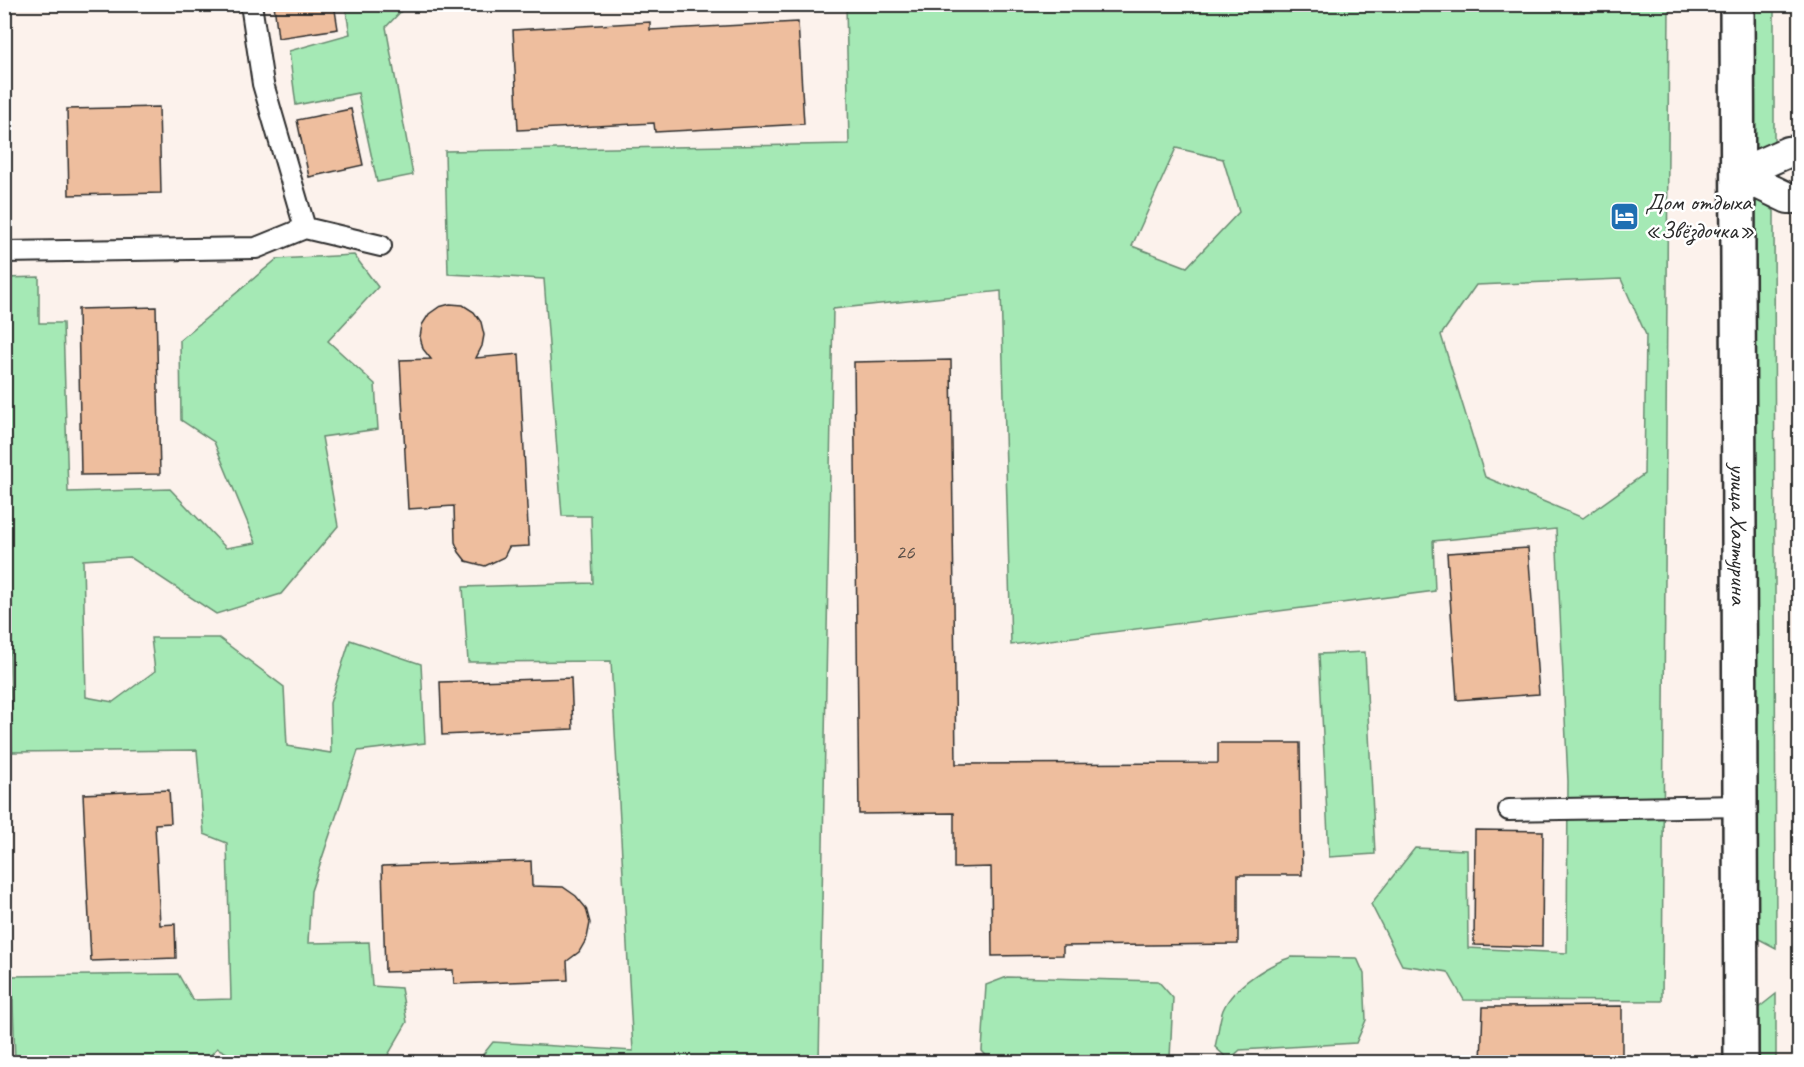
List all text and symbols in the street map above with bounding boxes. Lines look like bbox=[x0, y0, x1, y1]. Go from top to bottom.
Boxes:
place label: Дом отдыха «Звёздочка» bbox=[1645, 187, 1755, 246]
hotel icon: Дом отдыха «Звёздочка» bbox=[1608, 200, 1640, 232]
street label: улица Халтурина bbox=[1724, 461, 1754, 606]
house number: 26 bbox=[896, 539, 915, 565]

